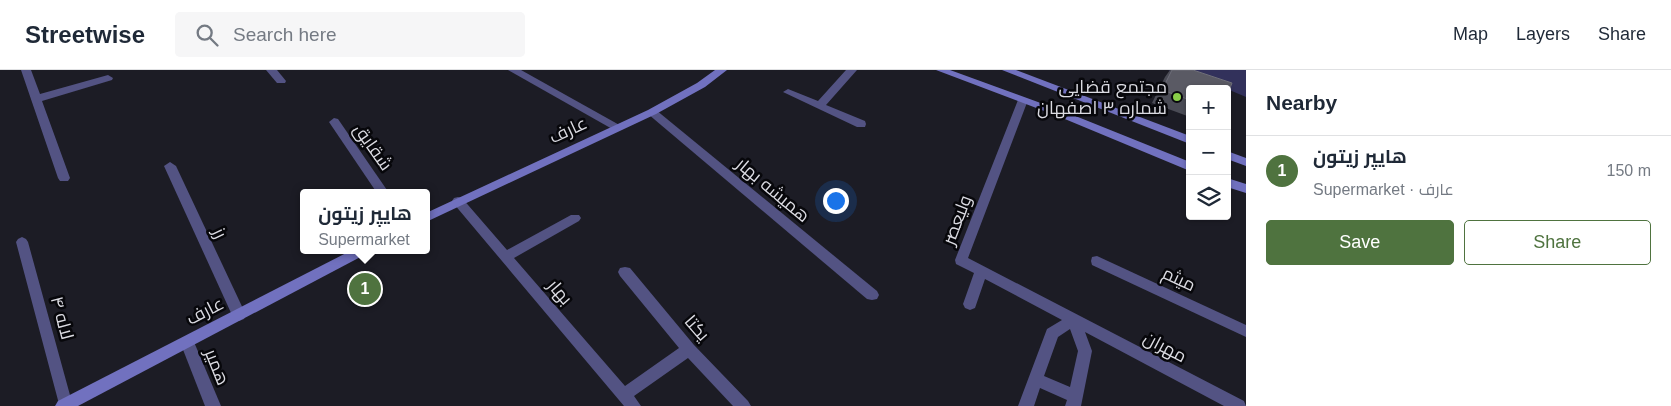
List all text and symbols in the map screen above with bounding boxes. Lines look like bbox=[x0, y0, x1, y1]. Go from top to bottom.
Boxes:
search box bbox=[175, 12, 525, 57]
text: Streetwise bbox=[25, 21, 145, 48]
icon: search bbox=[193, 21, 221, 49]
text: Search here bbox=[233, 24, 337, 45]
text: Map bbox=[1453, 24, 1488, 44]
text: Layers bbox=[1516, 24, 1570, 44]
text: Share bbox=[1598, 24, 1646, 44]
place label: مجتمع قضایی شماره ۳ اصفهان bbox=[1037, 77, 1167, 119]
map controls bbox=[1186, 85, 1231, 220]
button: + bbox=[1186, 85, 1231, 130]
marker: مجتمع قضایی شماره ۳ اصفهان bbox=[1171, 91, 1183, 103]
text: Nearby bbox=[1266, 91, 1337, 114]
street label: عارف bbox=[546, 113, 590, 148]
street label: شقایق bbox=[348, 120, 396, 175]
button: − bbox=[1186, 130, 1231, 175]
text: هایپر زیتون bbox=[1313, 146, 1407, 167]
street label: همیشه بهار bbox=[731, 153, 814, 227]
text: 1 bbox=[1278, 162, 1286, 179]
text: 150 m bbox=[1607, 162, 1651, 179]
button: layers bbox=[1186, 175, 1231, 220]
text: Supermarket · عارف bbox=[1313, 181, 1454, 198]
your location bbox=[823, 188, 849, 214]
popup bbox=[300, 189, 430, 254]
street label: ولیعصر bbox=[938, 192, 977, 249]
text: هایپر زیتون bbox=[318, 203, 412, 224]
button: Save bbox=[1266, 220, 1454, 265]
button: Share bbox=[1464, 220, 1651, 265]
street label: رز bbox=[208, 224, 231, 242]
text: Supermarket bbox=[318, 231, 410, 248]
street label: میثم bbox=[1159, 263, 1199, 297]
pin: 1 bbox=[349, 270, 381, 308]
street label: بهار bbox=[542, 275, 576, 309]
street label: عارف bbox=[183, 293, 228, 330]
street label: لاله ۴ bbox=[47, 294, 77, 342]
street label: یکتا bbox=[681, 311, 714, 345]
street label: مهران bbox=[1140, 327, 1190, 367]
street label: همیر bbox=[199, 345, 233, 388]

